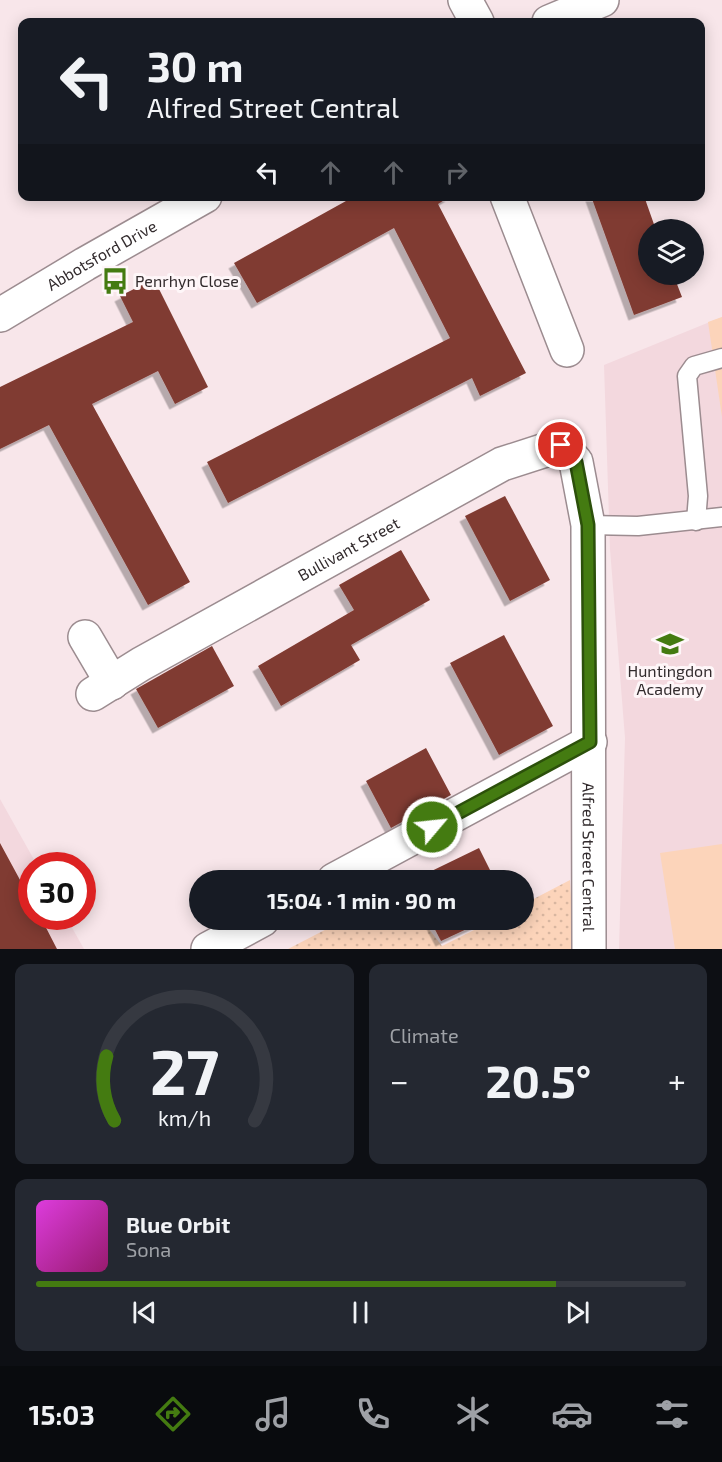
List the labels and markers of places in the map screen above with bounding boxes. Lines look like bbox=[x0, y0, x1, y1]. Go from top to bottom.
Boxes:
bus stop icon: Penrhyn Close bbox=[100, 266, 130, 296]
place label: Penrhyn Close bbox=[135, 271, 239, 290]
pin bbox=[535, 419, 586, 470]
school or university icon: Huntingdon Academy bbox=[655, 629, 685, 659]
place label: Huntingdon Academy bbox=[628, 661, 712, 698]

